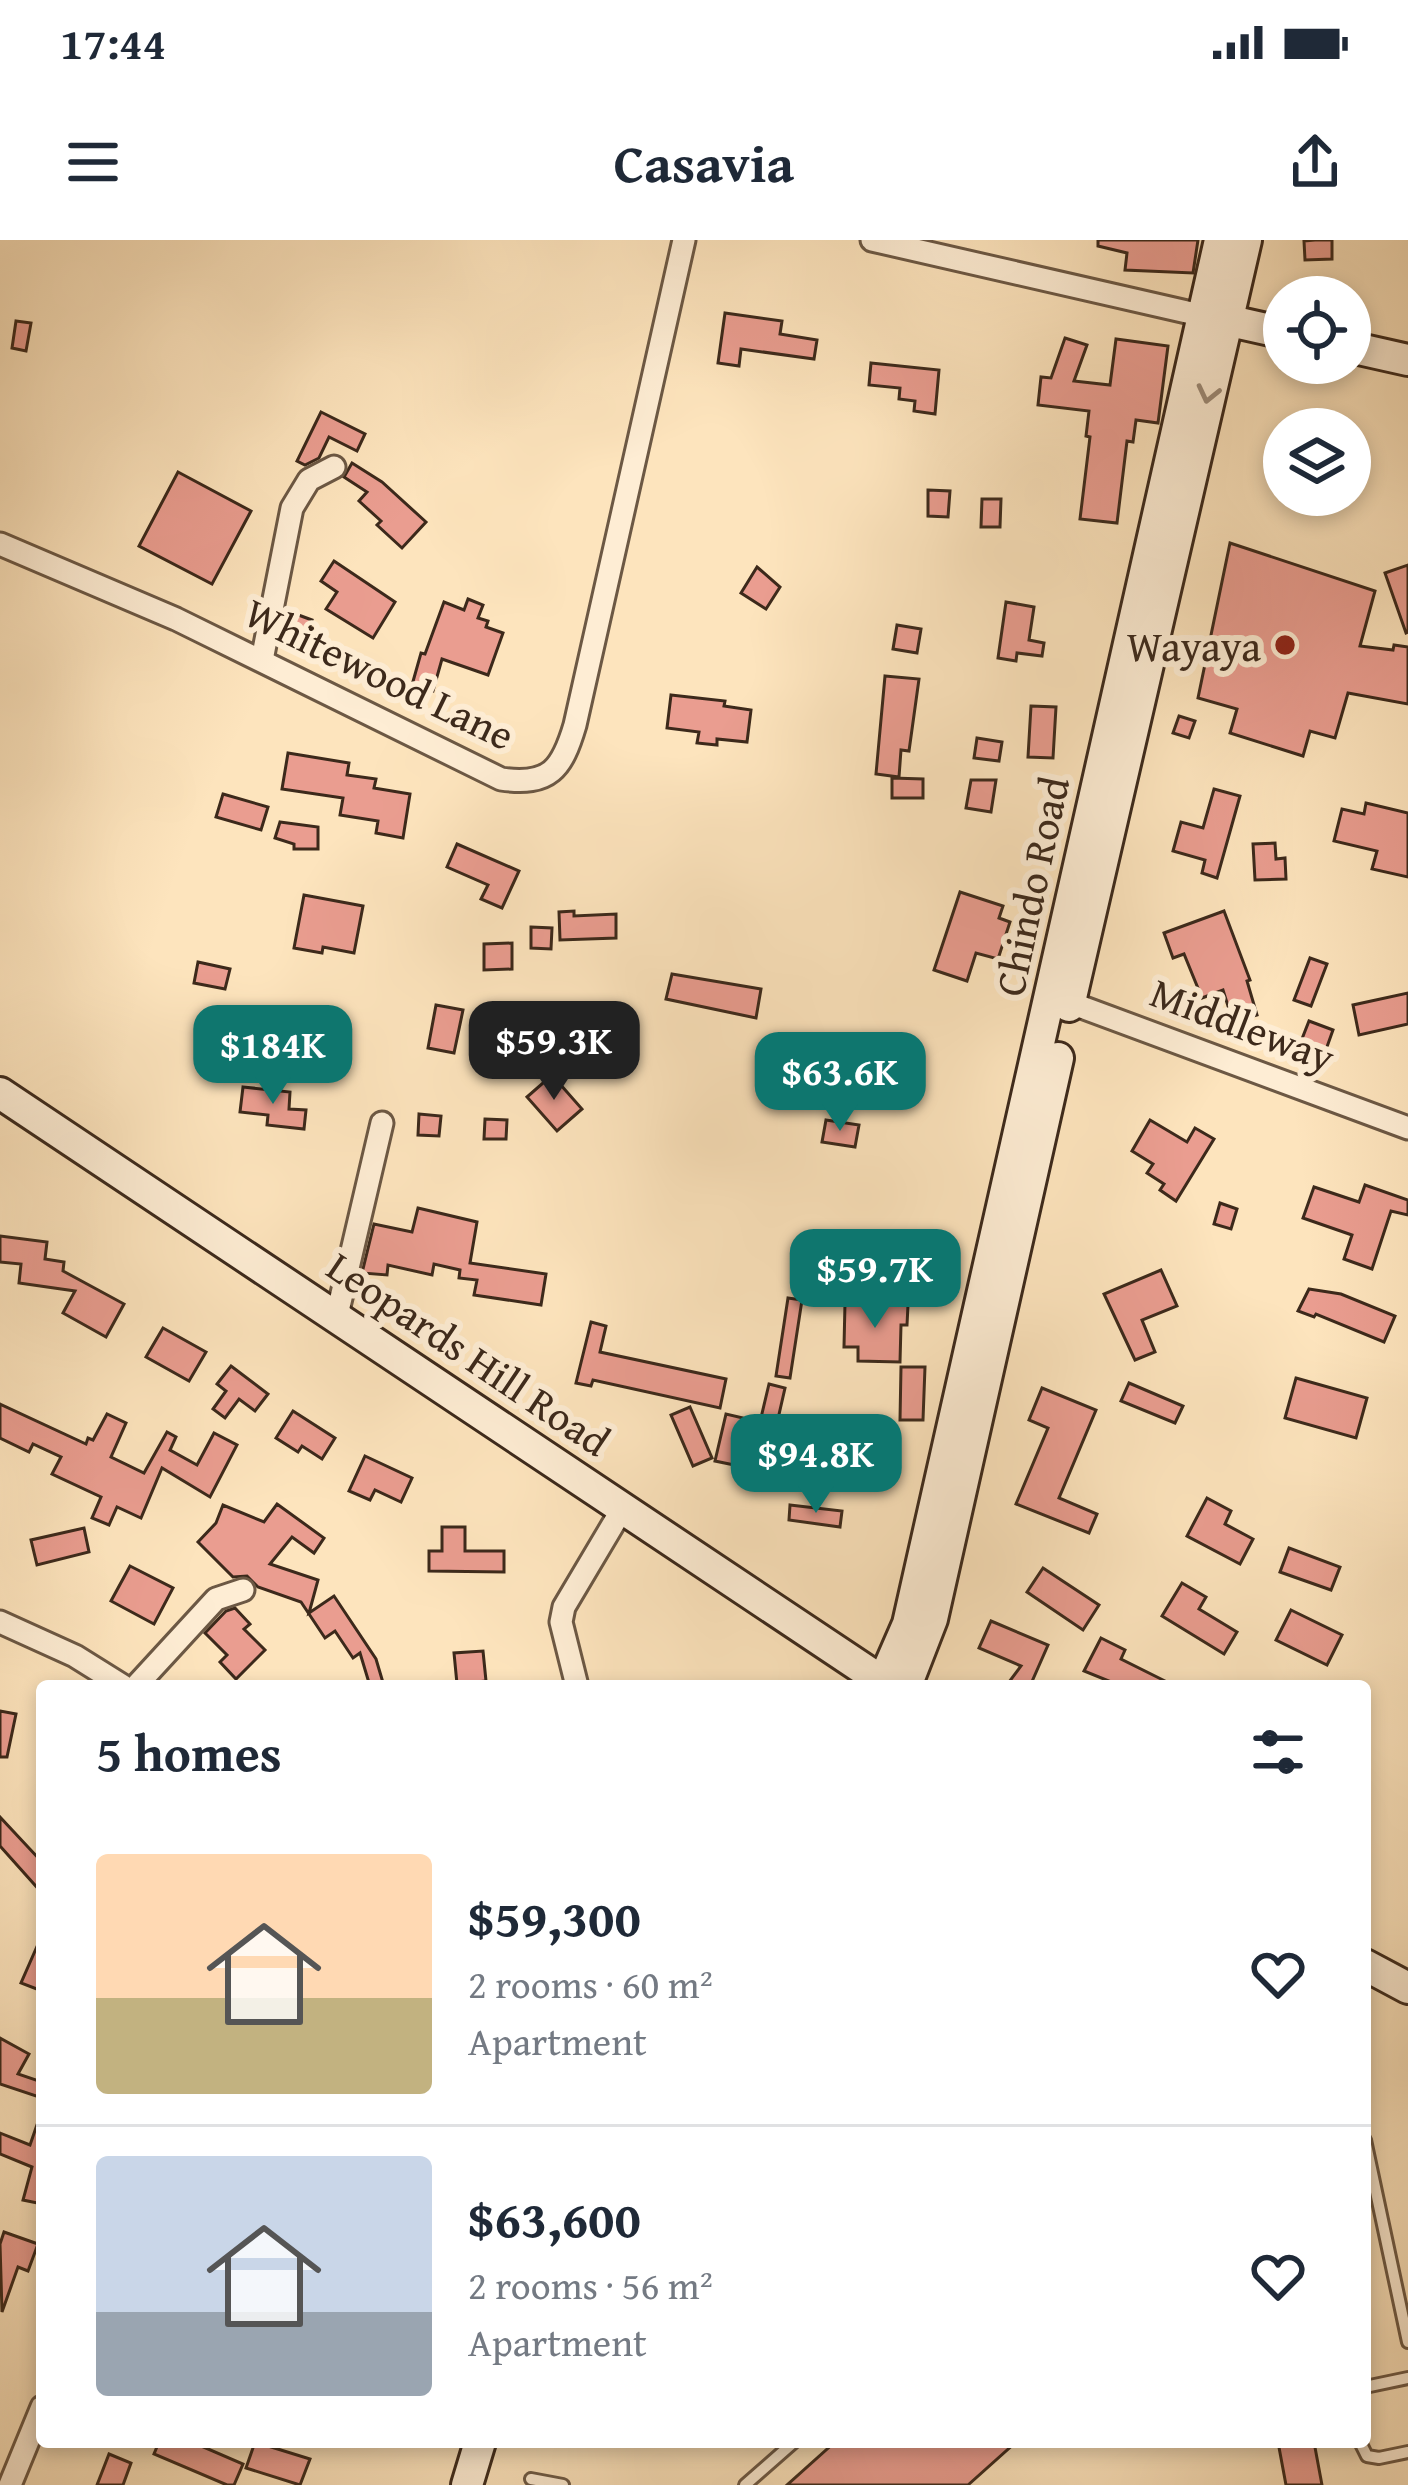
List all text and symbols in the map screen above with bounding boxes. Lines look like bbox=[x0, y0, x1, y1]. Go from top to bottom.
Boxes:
text: 17:44 bbox=[60, 10, 166, 75]
text: Casavia bbox=[614, 123, 794, 202]
icon: menu bbox=[60, 129, 126, 195]
icon: share bbox=[1282, 129, 1348, 195]
map controls bbox=[1263, 276, 1371, 516]
button: locate bbox=[1263, 276, 1371, 384]
one-way arrow bbox=[1197, 384, 1222, 404]
button: layers bbox=[1263, 408, 1371, 516]
street label: Whitewood Lane bbox=[235, 581, 525, 765]
place label: Wayaya bbox=[1127, 615, 1261, 676]
marker: Wayaya bbox=[1272, 632, 1298, 658]
street label: Chindo Road bbox=[978, 770, 1084, 1001]
street label: Middleway bbox=[1142, 961, 1344, 1087]
pin: $59.3K bbox=[456, 1001, 652, 1103]
pin: $184K bbox=[189, 1005, 357, 1107]
text: $59.3K bbox=[496, 1011, 612, 1068]
text: $184K bbox=[220, 1015, 326, 1072]
pin: $63.6K bbox=[742, 1032, 938, 1134]
text: $63.6K bbox=[782, 1042, 898, 1099]
pin: $59.7K bbox=[777, 1229, 973, 1331]
street label: Leopards Hill Road bbox=[315, 1236, 623, 1471]
text: $59.7K bbox=[817, 1239, 933, 1296]
pin: $94.8K bbox=[718, 1414, 914, 1516]
text: $94.8K bbox=[758, 1424, 874, 1481]
text: 5 homes bbox=[96, 1715, 282, 1790]
icon: filters bbox=[1245, 1719, 1311, 1785]
text: $59,300 bbox=[468, 1880, 641, 1955]
icon: home bbox=[192, 1902, 336, 2046]
icon: heart bbox=[1245, 1941, 1311, 2007]
text: 2 rooms · 60 m² bbox=[468, 1955, 713, 2012]
text: Apartment bbox=[468, 2012, 647, 2069]
text: $63,600 bbox=[468, 2181, 641, 2256]
icon: home bbox=[192, 2204, 336, 2348]
icon: heart bbox=[1245, 2243, 1311, 2309]
text: 2 rooms · 56 m² bbox=[468, 2256, 713, 2313]
text: Apartment bbox=[468, 2313, 647, 2370]

